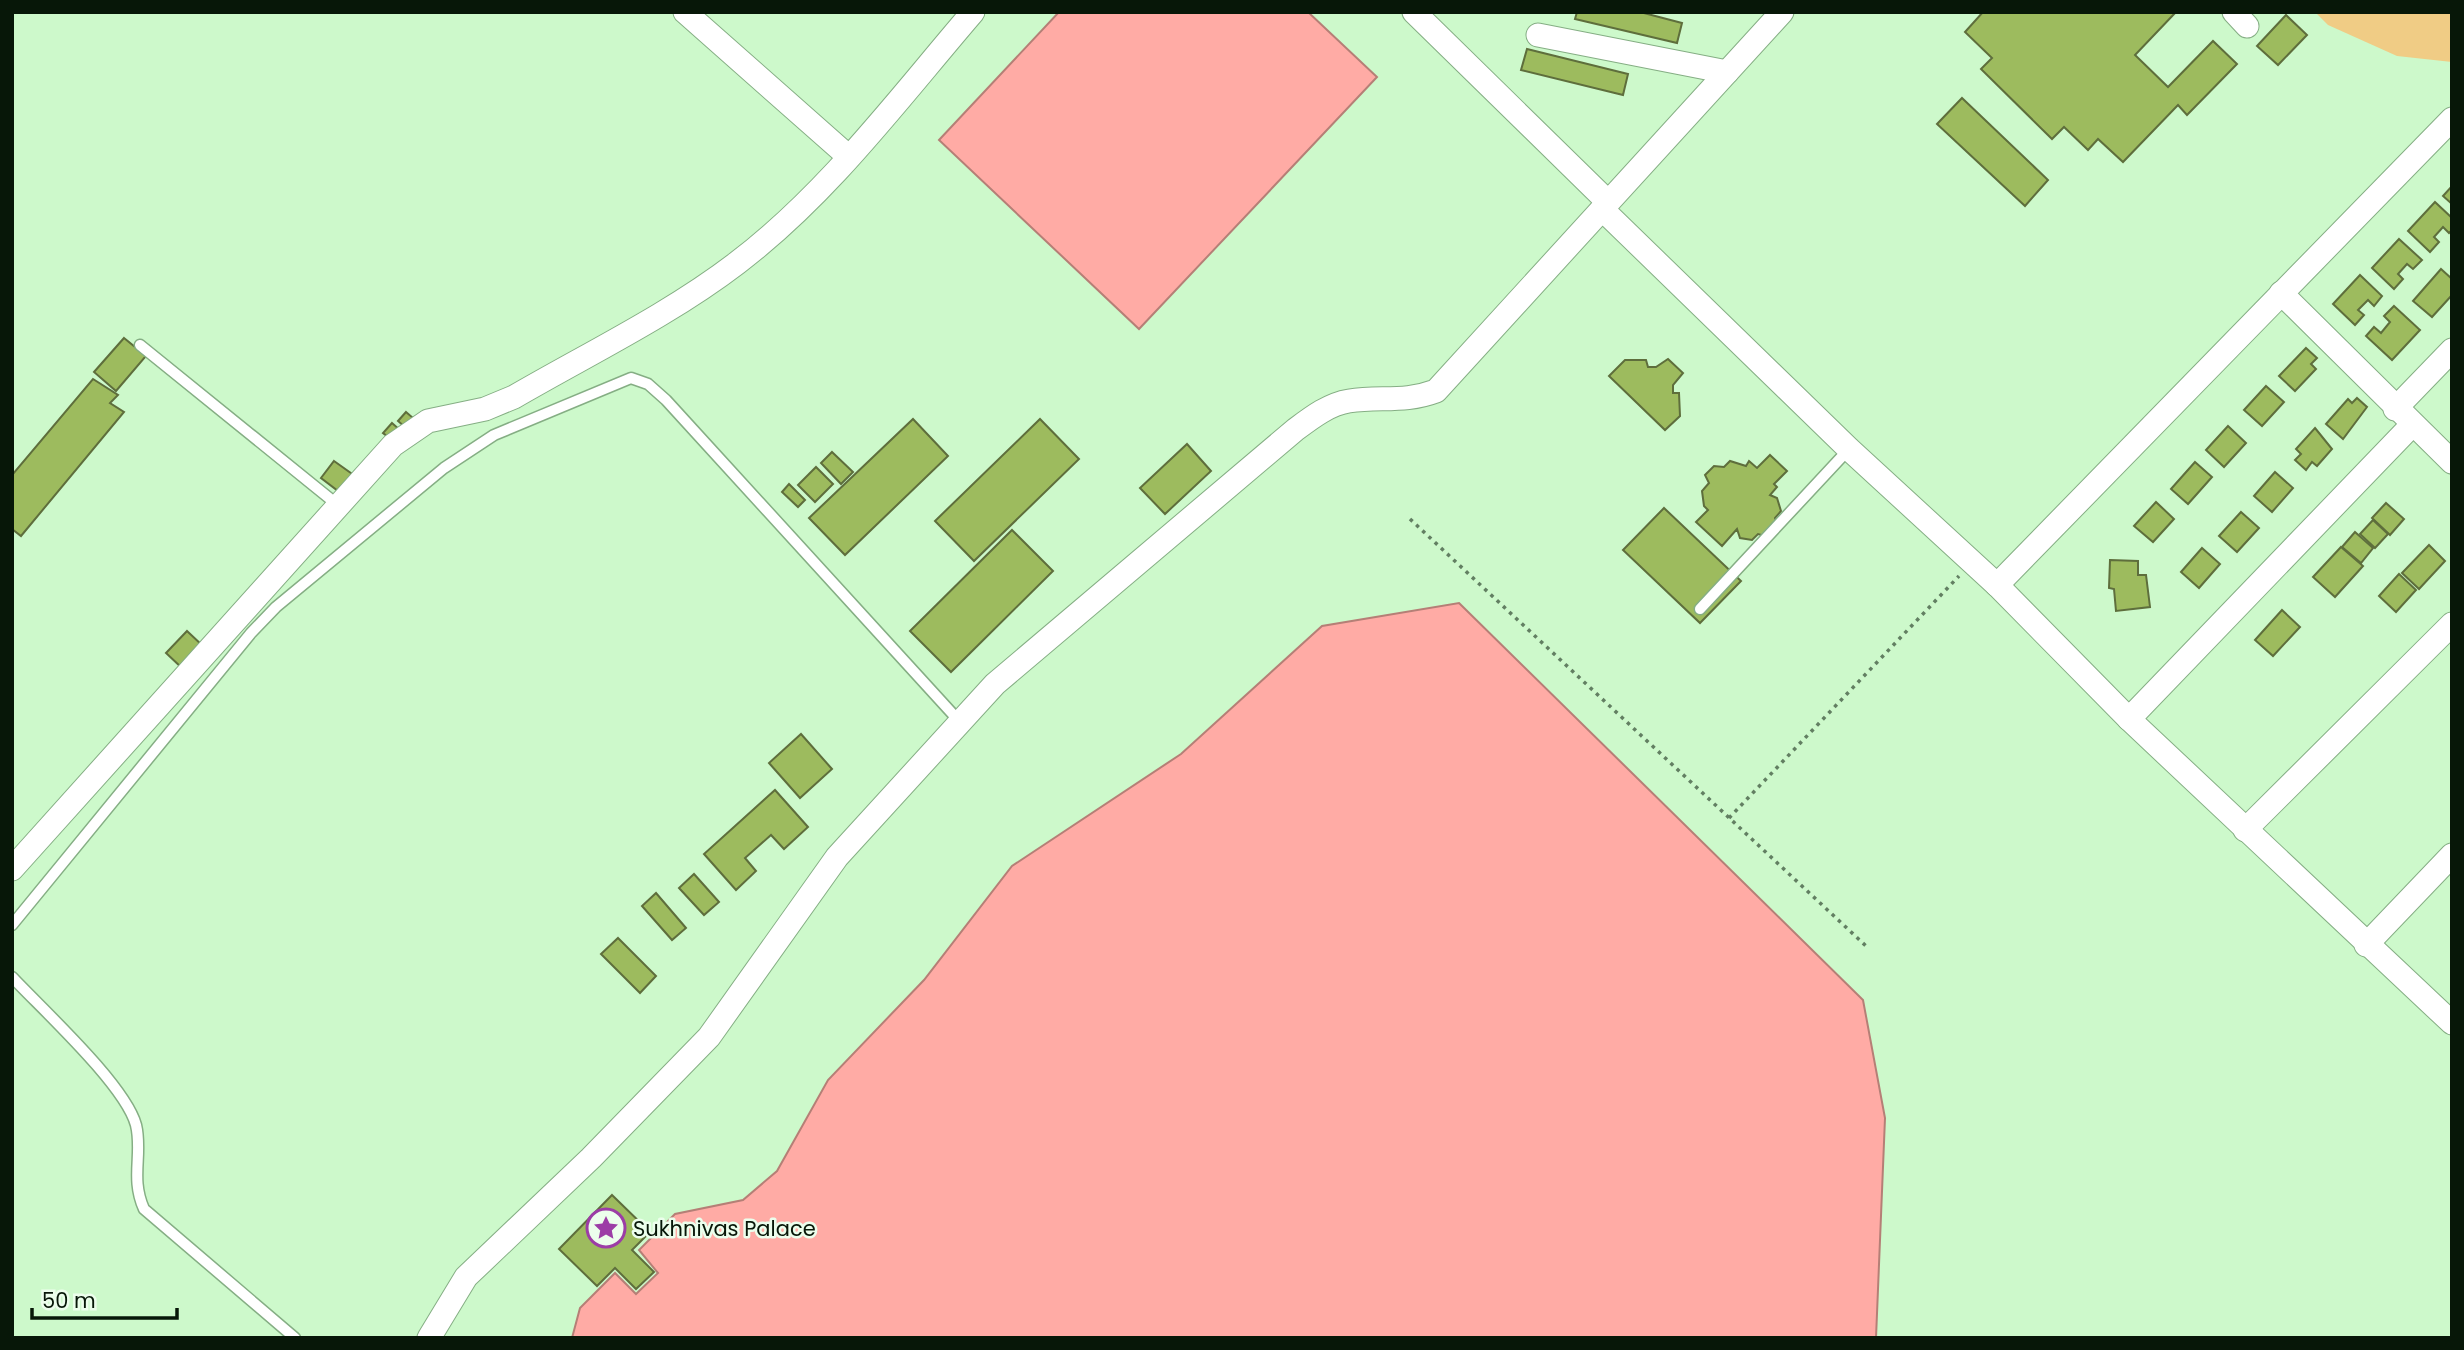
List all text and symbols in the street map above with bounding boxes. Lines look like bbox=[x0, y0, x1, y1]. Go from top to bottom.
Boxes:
place icon: Sukhnivas Palace bbox=[585, 1207, 627, 1249]
place label: Sukhnivas Palace bbox=[633, 1214, 816, 1243]
scale bar bbox=[32, 1276, 177, 1320]
text: 50 m bbox=[42, 1286, 96, 1315]

